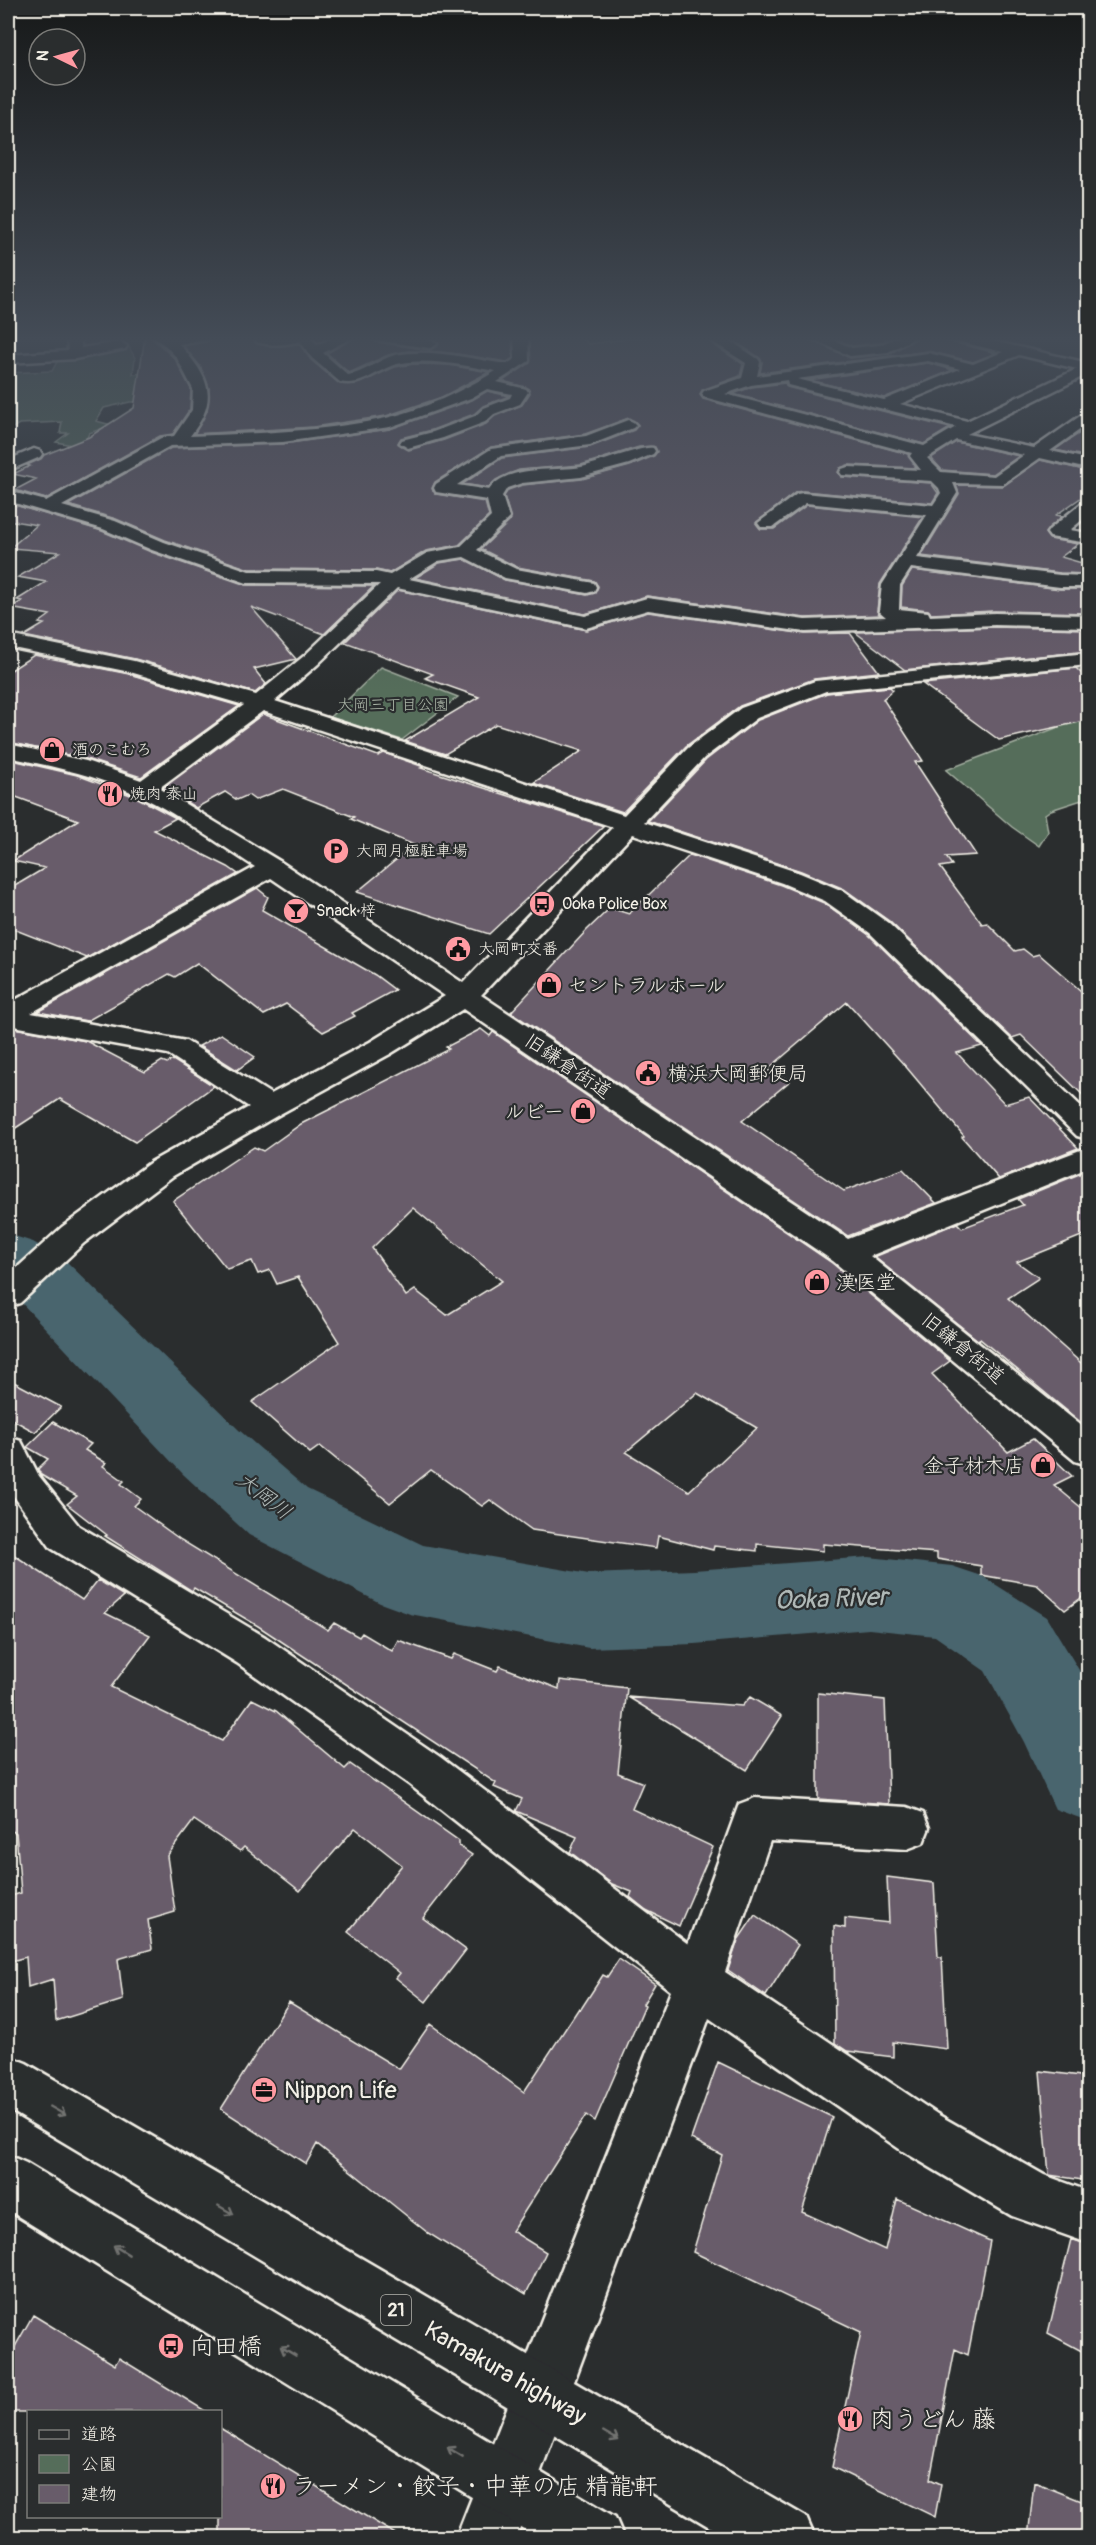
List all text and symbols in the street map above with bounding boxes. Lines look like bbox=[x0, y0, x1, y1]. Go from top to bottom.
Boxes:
north arrow bbox=[27, 27, 87, 87]
text: N bbox=[33, 49, 54, 62]
park label: 大岡三丁目公園 bbox=[337, 695, 449, 715]
shop icon: 酒のこむろ bbox=[37, 735, 67, 765]
place label: 酒のこむろ bbox=[72, 740, 152, 760]
restaurant icon: 焼肉 泰山 bbox=[95, 779, 125, 809]
place label: 焼肉 泰山 bbox=[130, 784, 197, 804]
parking icon: 大岡月極駐車場 bbox=[321, 836, 351, 866]
place label: 大岡月極駐車場 bbox=[356, 841, 468, 861]
bus stop icon: Ooka Police Box bbox=[527, 889, 557, 919]
place label: Ooka Police Box bbox=[562, 894, 667, 914]
bar icon: Snack 梓 bbox=[281, 896, 311, 926]
place label: Snack 梓 bbox=[316, 901, 376, 921]
public building icon: 大岡町交番 bbox=[443, 934, 473, 964]
place label: 大岡町交番 bbox=[478, 939, 558, 959]
shop icon: セントラルホール bbox=[534, 970, 564, 1000]
place label: セントラルホール bbox=[568, 973, 726, 998]
street label: 旧鎌倉街道 bbox=[520, 1028, 616, 1104]
public building icon: 横浜大岡郵便局 bbox=[633, 1058, 663, 1088]
place label: 横浜大岡郵便局 bbox=[668, 1061, 808, 1086]
shop icon: ルビー bbox=[568, 1096, 598, 1126]
place label: ルビー bbox=[505, 1099, 564, 1124]
shop icon: 漢医堂 bbox=[802, 1267, 832, 1297]
place label: 漢医堂 bbox=[836, 1270, 896, 1295]
street label: 旧鎌倉街道 bbox=[916, 1307, 1010, 1389]
shop icon: 金子材木店 bbox=[1028, 1450, 1058, 1480]
place label: 金子材木店 bbox=[924, 1453, 1024, 1478]
water label: 大岡川 bbox=[231, 1466, 297, 1526]
water label: Ooka River bbox=[774, 1581, 892, 1617]
office icon: Nippon Life bbox=[249, 2075, 279, 2105]
place label: Nippon Life bbox=[284, 2076, 397, 2105]
one-way arrow bbox=[49, 2105, 66, 2117]
one-way arrow bbox=[217, 2204, 234, 2216]
one-way arrow bbox=[113, 2244, 130, 2256]
road number: 21 bbox=[381, 2295, 411, 2325]
street label: Kamakura highway bbox=[419, 2315, 591, 2431]
bus stop icon: 向田橋 bbox=[156, 2331, 186, 2361]
place label: 向田橋 bbox=[190, 2332, 262, 2361]
one-way arrow bbox=[280, 2345, 297, 2357]
restaurant icon: 肉うどん 藤 bbox=[835, 2404, 865, 2434]
place label: 肉うどん 藤 bbox=[870, 2405, 996, 2434]
legend bbox=[27, 2410, 222, 2518]
text: 道路 bbox=[81, 2423, 117, 2446]
one-way arrow bbox=[602, 2430, 619, 2442]
one-way arrow bbox=[447, 2446, 464, 2458]
text: 公園 bbox=[81, 2453, 117, 2476]
restaurant icon: ラーメン・餃子・中華の店 精龍軒 bbox=[258, 2471, 288, 2501]
place label: ラーメン・餃子・中華の店 精龍軒 bbox=[292, 2472, 657, 2501]
text: 建物 bbox=[81, 2483, 117, 2506]

